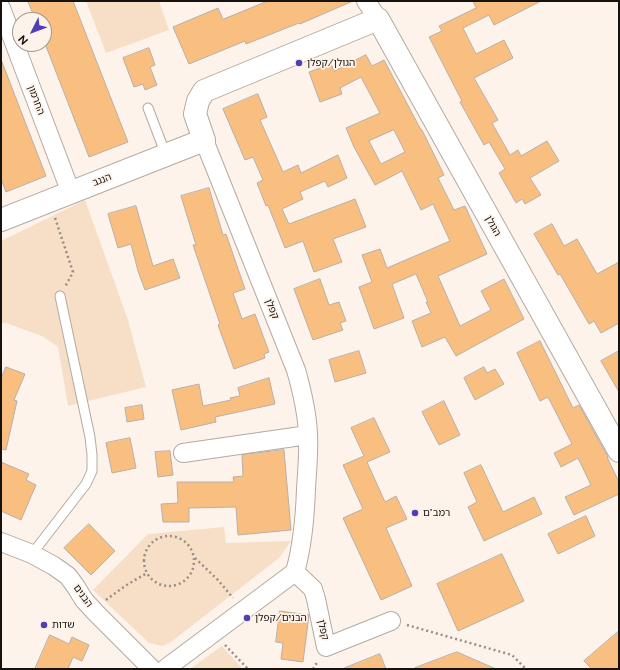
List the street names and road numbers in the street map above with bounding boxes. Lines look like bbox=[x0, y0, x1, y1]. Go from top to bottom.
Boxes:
street label: החרמון bbox=[25, 83, 47, 117]
street label: הנגב bbox=[91, 171, 113, 189]
street label: הגולן bbox=[483, 214, 503, 238]
street label: קפלן bbox=[263, 297, 281, 321]
street label: הבנים bbox=[71, 582, 95, 610]
street label: קפלן bbox=[315, 619, 331, 641]

